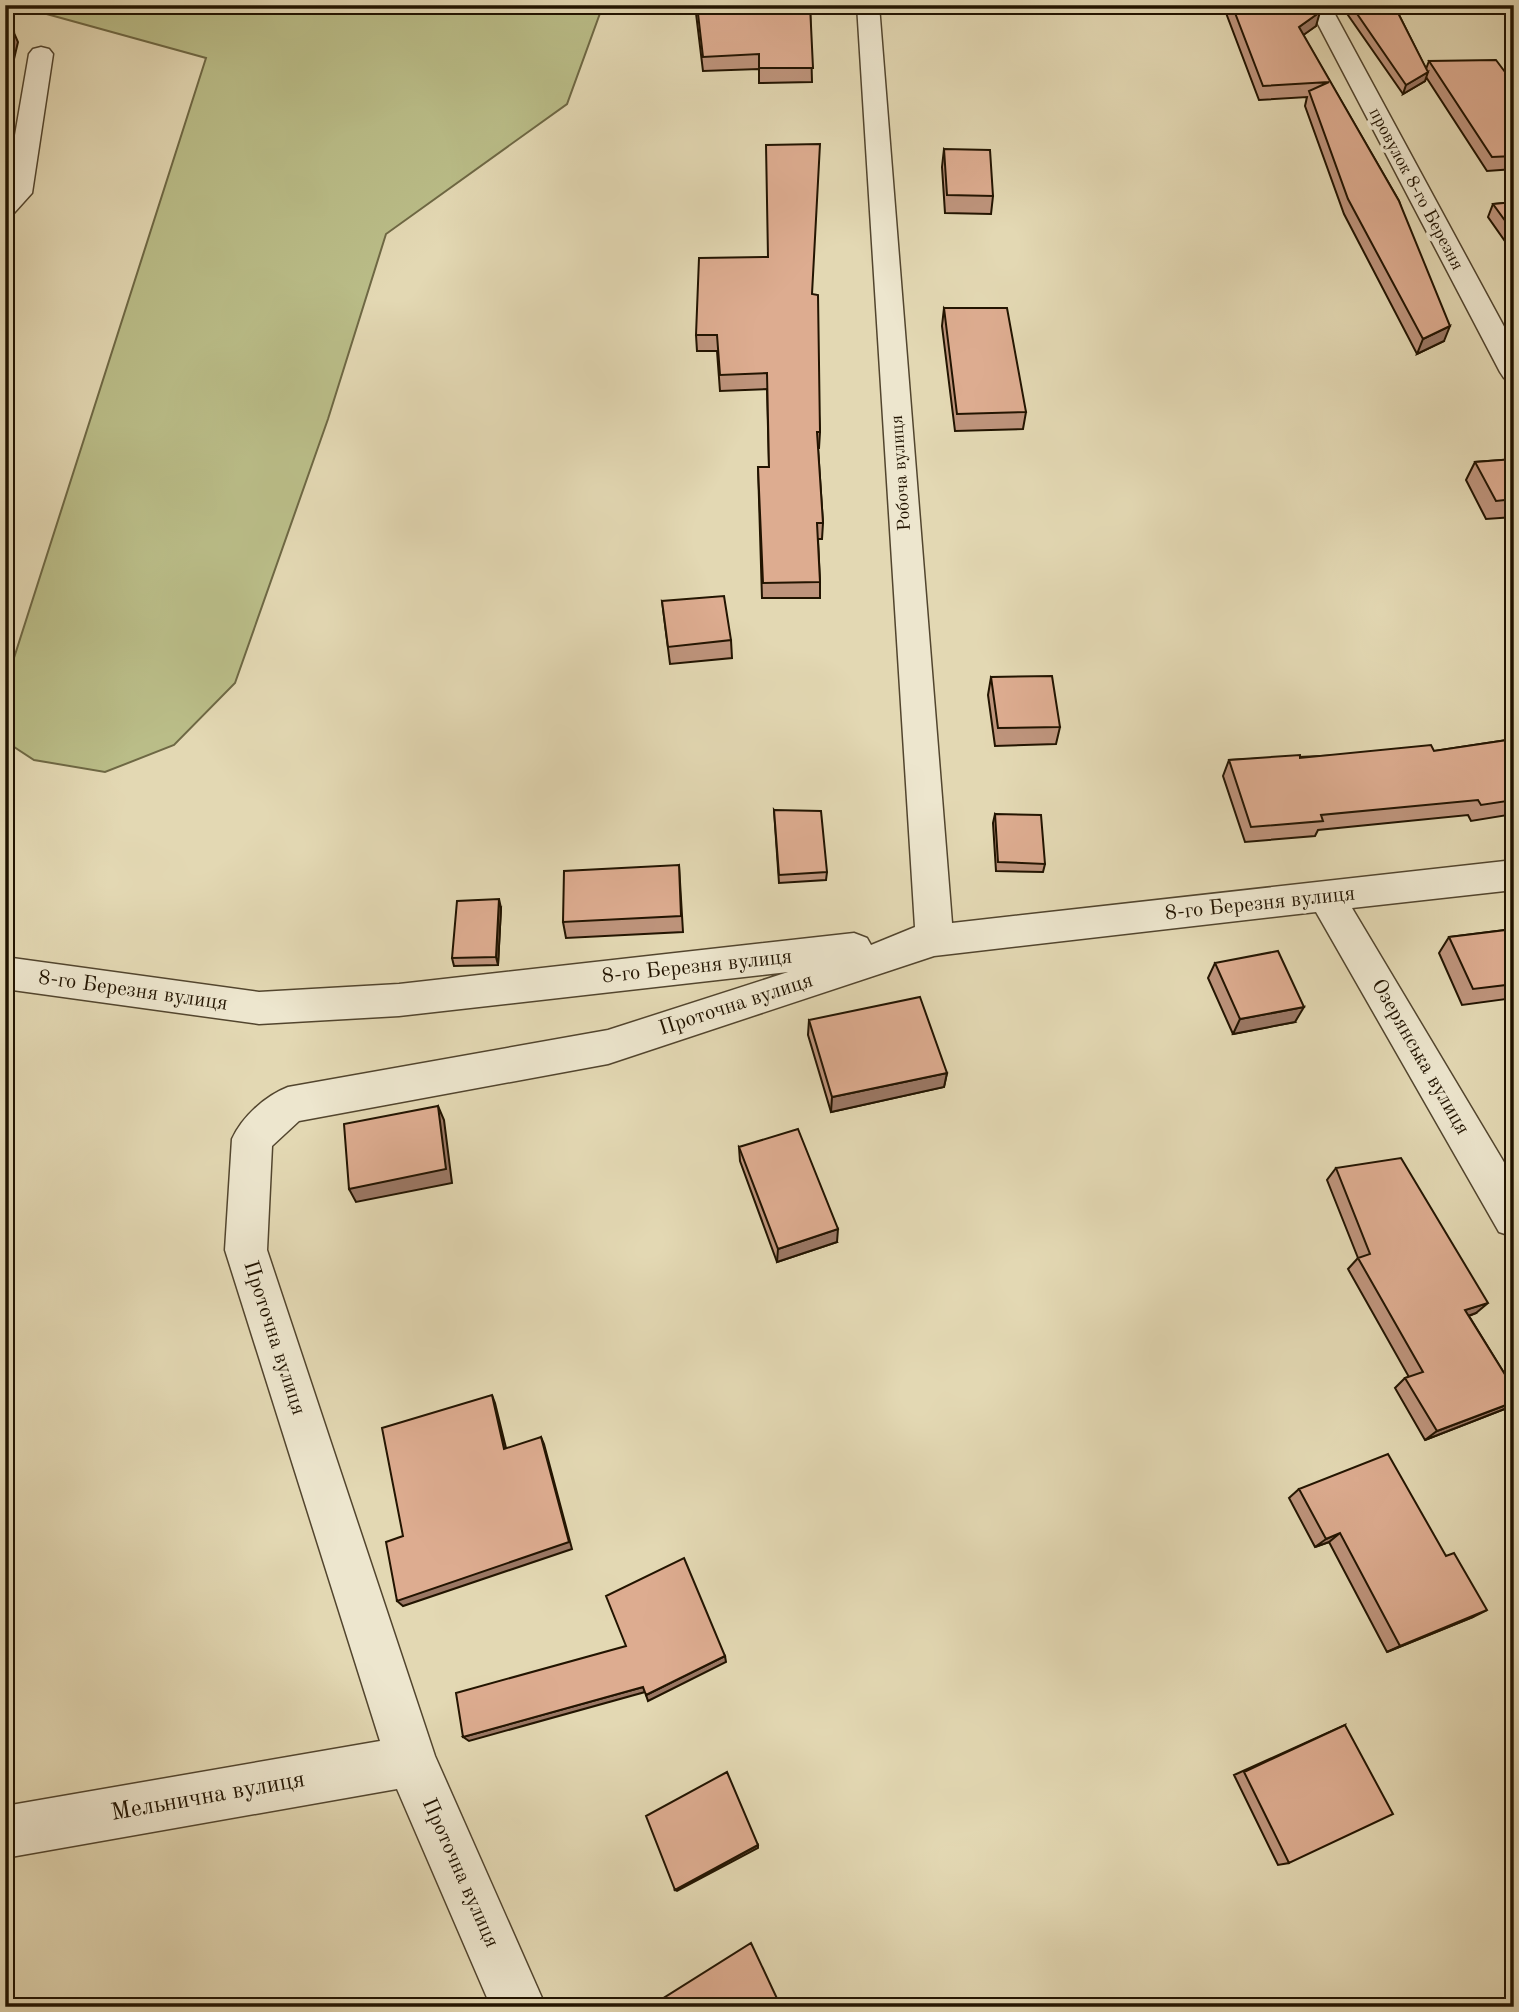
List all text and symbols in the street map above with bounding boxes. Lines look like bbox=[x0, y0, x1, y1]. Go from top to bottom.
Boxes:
street label: провулок 8-го Березня bbox=[1366, 105, 1466, 273]
street label: Робоча вулиця bbox=[888, 414, 914, 532]
street label: 8-го Березня вулиця bbox=[1164, 884, 1356, 924]
street label: 8-го Березня вулиця bbox=[601, 947, 793, 987]
street label: 8-го Березня вулиця bbox=[37, 967, 229, 1015]
street label: Проточна вулиця bbox=[656, 970, 816, 1040]
street label: Озерянська вулиця bbox=[1367, 976, 1473, 1138]
street label: Проточна вулиця bbox=[239, 1258, 309, 1418]
street label: Мельнична вулиця bbox=[109, 1768, 307, 1826]
street label: Проточна вулиця bbox=[418, 1795, 502, 1951]

